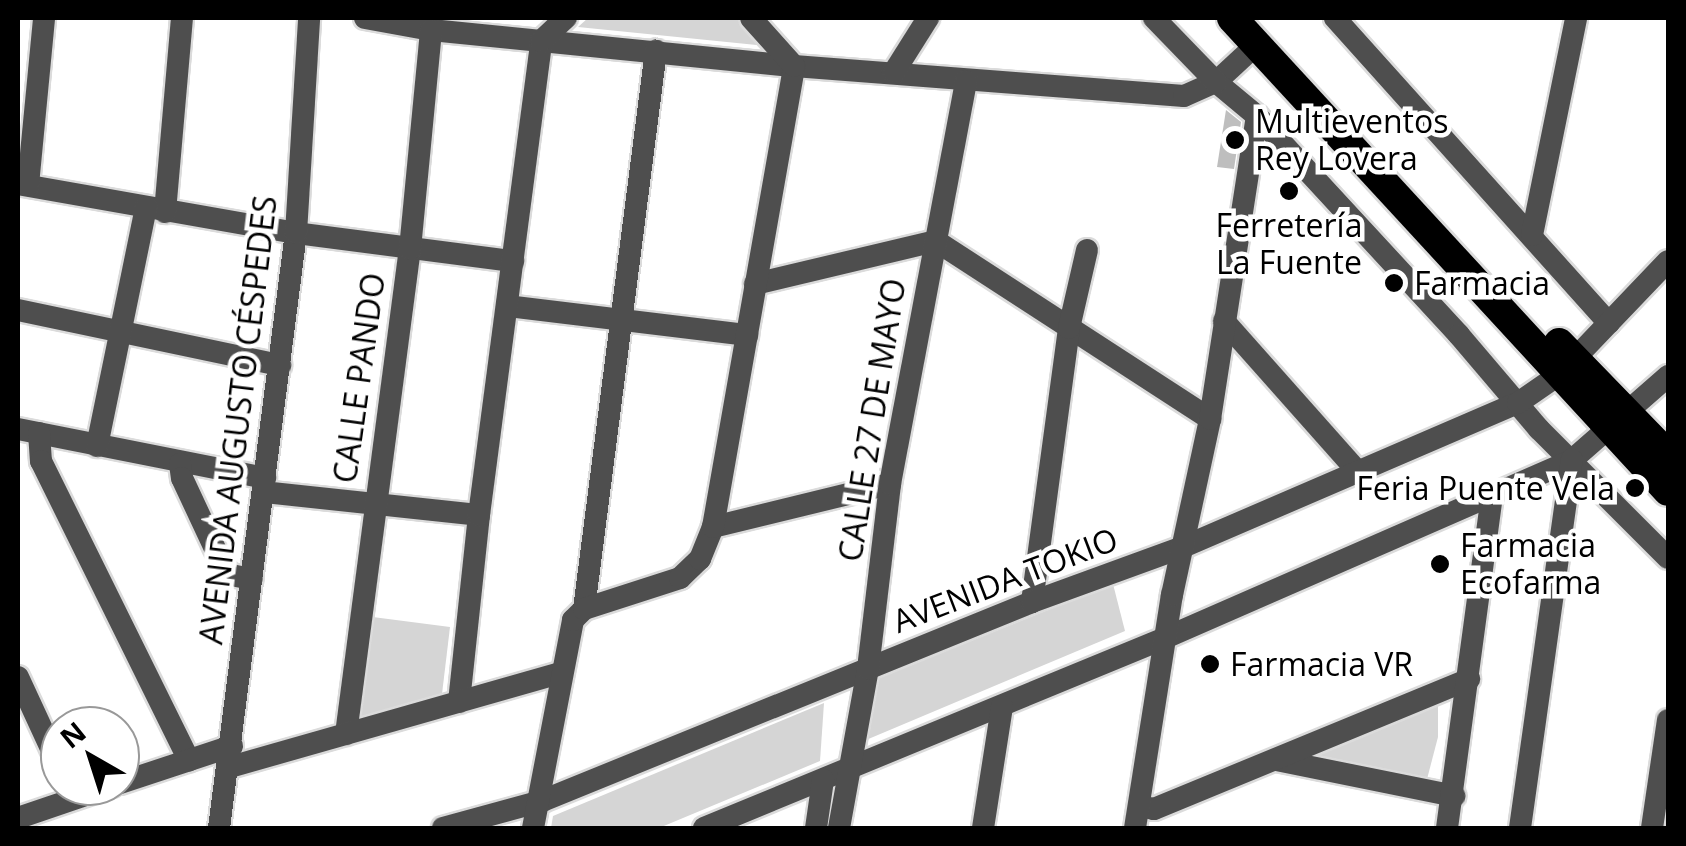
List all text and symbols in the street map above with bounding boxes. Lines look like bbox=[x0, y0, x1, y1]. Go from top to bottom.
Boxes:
place label: Multieventos Rey Lovera bbox=[1255, 103, 1448, 178]
marker: Multieventos Rey Lovera bbox=[1224, 129, 1246, 151]
marker: Ferretería La Fuente bbox=[1278, 180, 1300, 202]
street label: AVENIDA AUGUSTO CÉSPEDES bbox=[191, 194, 285, 646]
place label: Ferretería La Fuente bbox=[1216, 207, 1362, 282]
place label: Farmacia bbox=[1414, 264, 1550, 302]
street label: CALLE PANDO bbox=[325, 271, 393, 485]
marker: Farmacia bbox=[1383, 272, 1405, 294]
street label: CALLE 27 DE MAYO bbox=[831, 276, 913, 564]
place label: Feria Puente Vela bbox=[1356, 469, 1615, 507]
marker: Feria Puente Vela bbox=[1624, 477, 1646, 499]
street label: AVENIDA TOKIO bbox=[887, 519, 1123, 641]
place label: Farmacia Ecofarma bbox=[1460, 527, 1601, 602]
marker: Farmacia Ecofarma bbox=[1429, 553, 1451, 575]
place label: Farmacia VR bbox=[1230, 645, 1413, 683]
marker: Farmacia VR bbox=[1199, 653, 1221, 675]
north arrow bbox=[40, 706, 140, 806]
text: N bbox=[52, 712, 93, 756]

